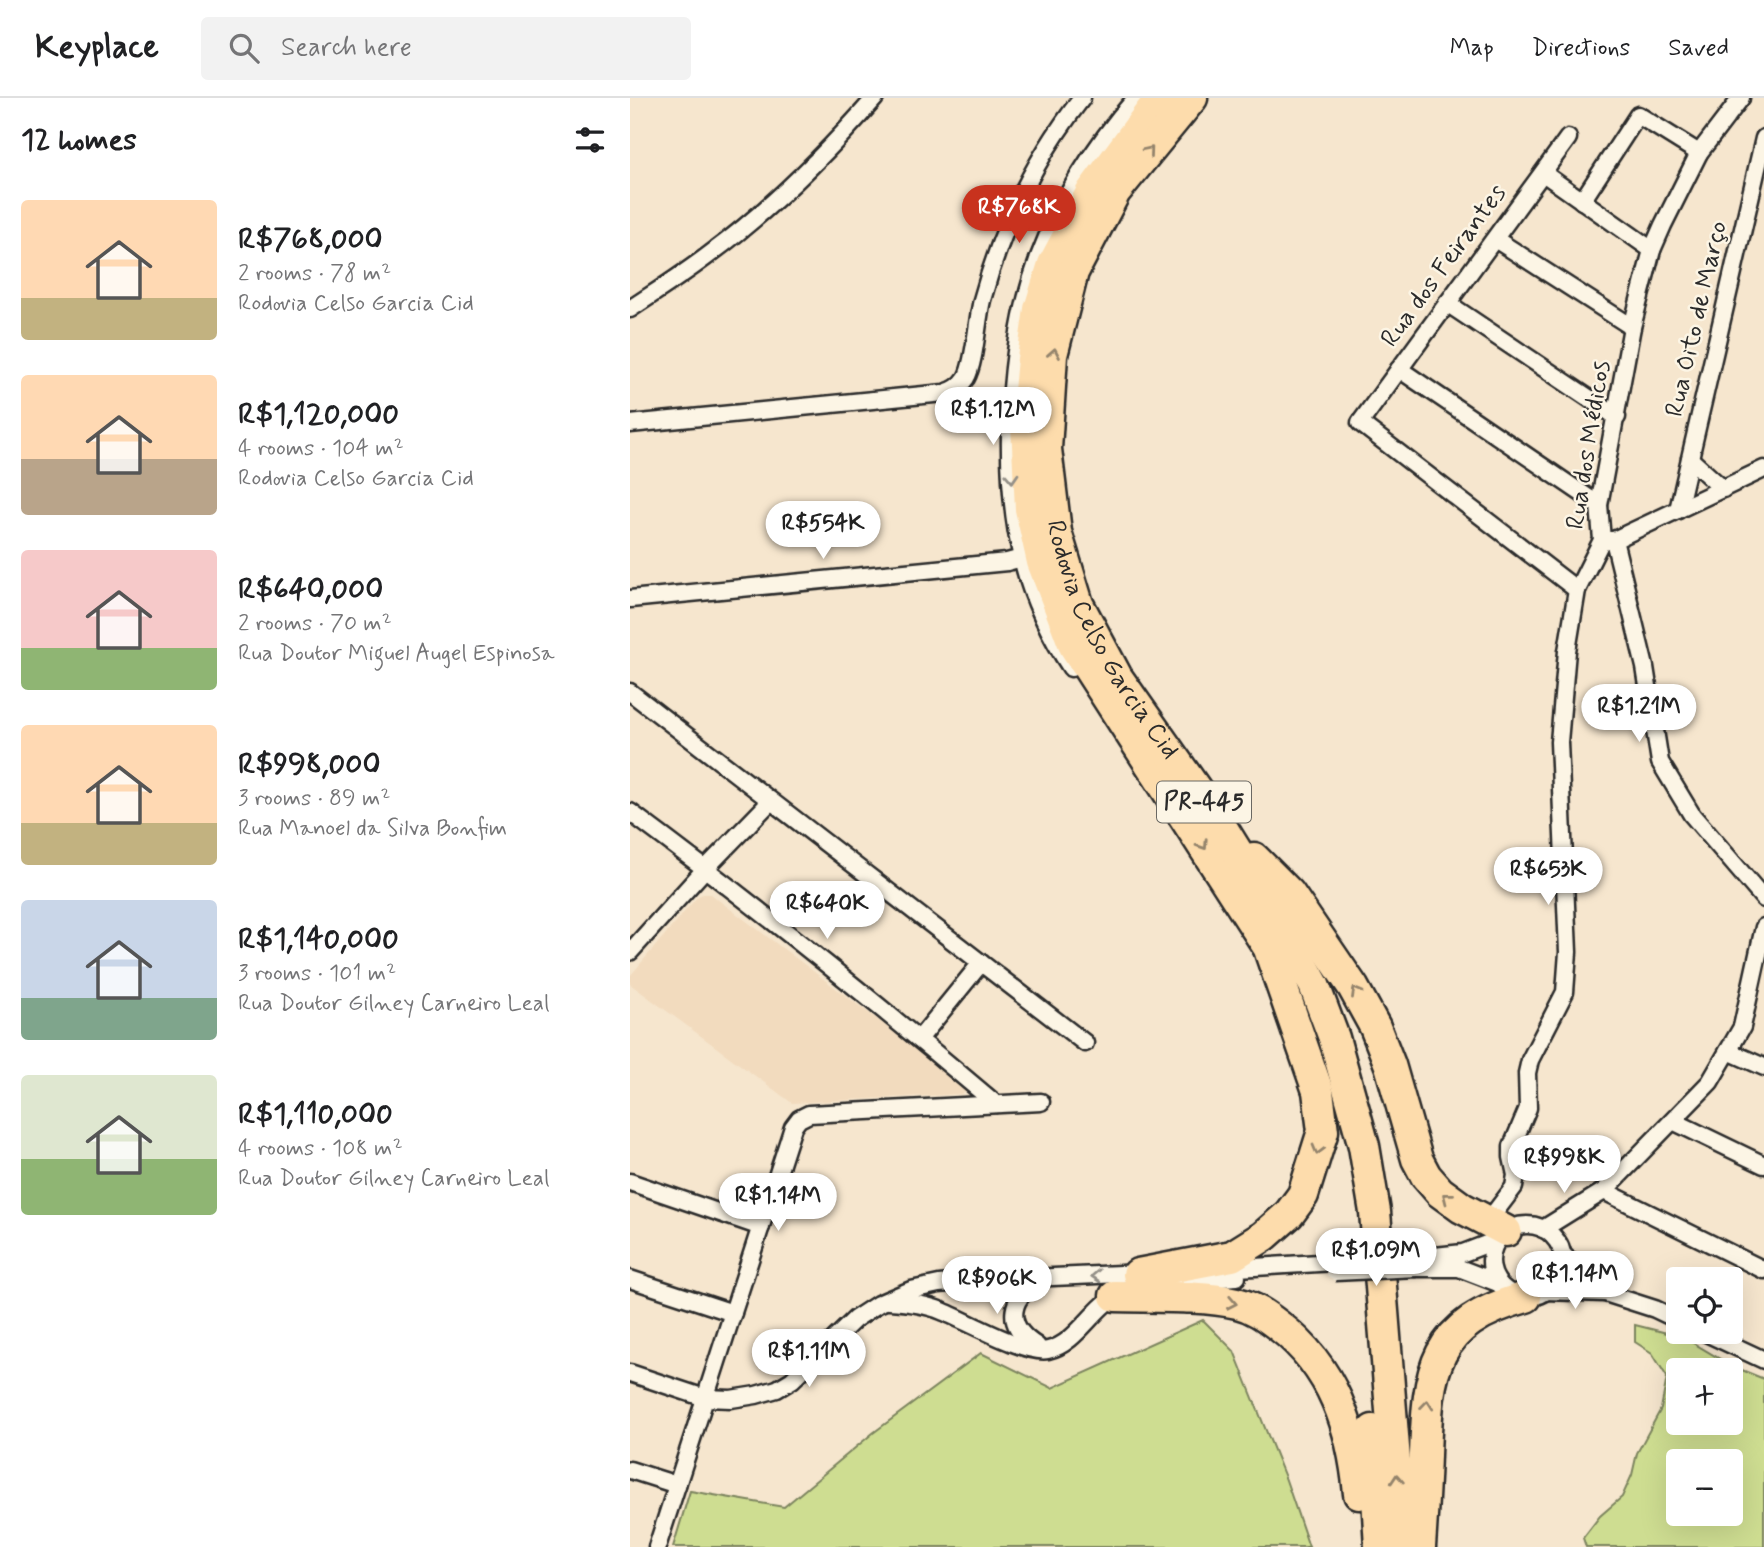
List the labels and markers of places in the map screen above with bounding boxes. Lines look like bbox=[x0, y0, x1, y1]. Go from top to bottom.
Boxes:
pin: R$768K bbox=[962, 186, 1076, 245]
pin: R$1.12M bbox=[928, 388, 1058, 447]
pin: R$554K bbox=[766, 502, 880, 561]
pin: R$1.21M bbox=[1574, 684, 1704, 744]
pin: R$653K bbox=[1491, 848, 1605, 907]
pin: R$640K bbox=[770, 882, 884, 941]
pin: R$998K bbox=[1507, 1136, 1621, 1195]
pin: R$1.14M bbox=[713, 1174, 843, 1233]
pin: R$1.09M bbox=[1311, 1228, 1441, 1288]
pin: R$1.14M bbox=[1510, 1252, 1640, 1311]
pin: R$906K bbox=[940, 1256, 1054, 1316]
pin: R$1.11M bbox=[744, 1330, 874, 1389]

